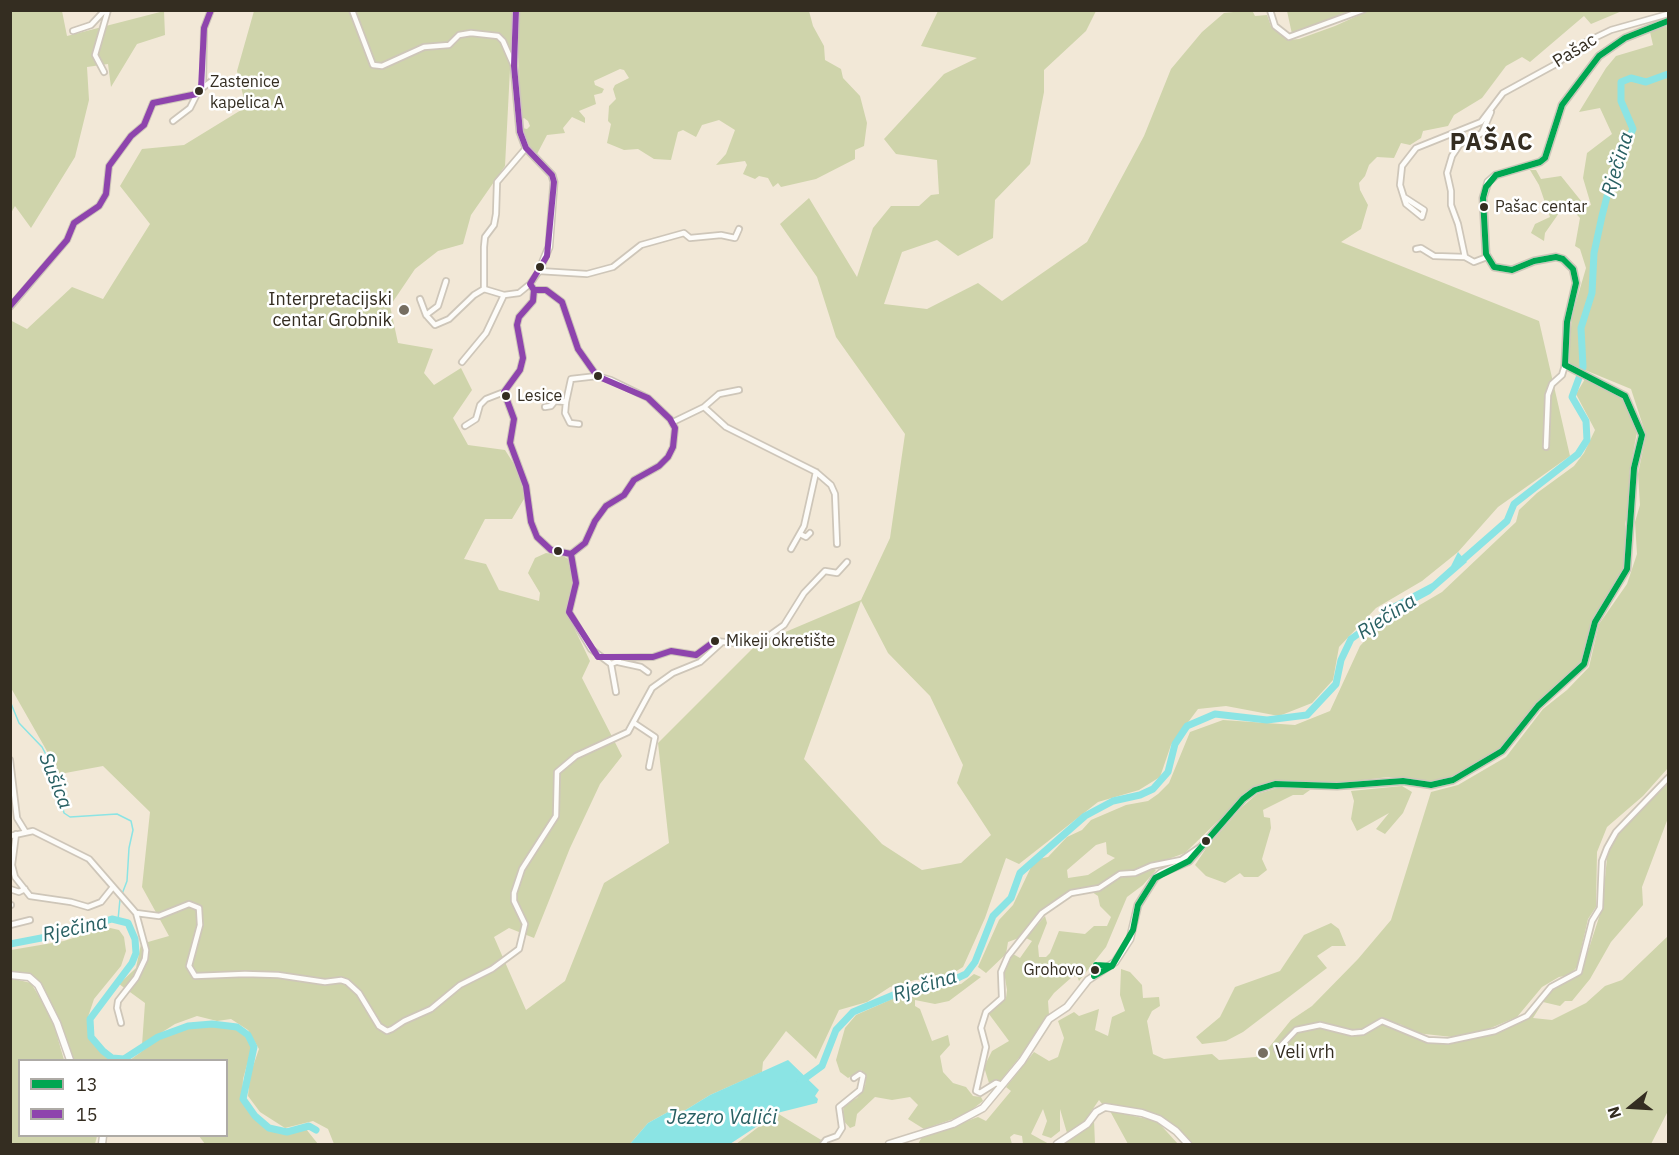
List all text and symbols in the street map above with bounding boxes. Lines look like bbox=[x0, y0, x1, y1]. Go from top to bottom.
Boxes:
street label: Pašac bbox=[1549, 29, 1601, 73]
place label: Zastenice kapelica A bbox=[210, 72, 284, 110]
marker: Zastenice kapelica A bbox=[193, 85, 205, 97]
district label: PAŠAC bbox=[1450, 129, 1534, 157]
water label: Rječina bbox=[1597, 129, 1639, 199]
place label: Pašac centar bbox=[1495, 197, 1587, 217]
marker: Pašac centar bbox=[1478, 201, 1490, 213]
unlabelled marker bbox=[534, 261, 546, 273]
place label: Interpretacijski centar Grobnik bbox=[268, 289, 392, 332]
marker: Interpretacijski centar Grobnik bbox=[397, 303, 411, 317]
unlabelled marker bbox=[592, 370, 604, 382]
place label: Lesice bbox=[517, 386, 562, 406]
marker: Lesice bbox=[500, 390, 512, 402]
unlabelled marker bbox=[552, 545, 564, 557]
water label: Rječina bbox=[1353, 589, 1421, 645]
place label: Mikeji okretište bbox=[726, 631, 835, 651]
marker: Mikeji okretište bbox=[709, 635, 721, 647]
water label: Sušica bbox=[33, 749, 77, 813]
unlabelled marker bbox=[1200, 835, 1212, 847]
water label: Rječina bbox=[40, 910, 110, 948]
place label: Grohovo bbox=[1024, 960, 1084, 980]
marker: Grohovo bbox=[1089, 964, 1101, 976]
water label: Rječina bbox=[890, 965, 960, 1007]
place label: Veli vrh bbox=[1275, 1042, 1335, 1064]
marker: Veli vrh bbox=[1256, 1046, 1270, 1060]
legend bbox=[18, 1059, 228, 1137]
text: 13 bbox=[76, 1073, 98, 1096]
north arrow bbox=[1601, 1077, 1661, 1137]
text: 15 bbox=[76, 1103, 98, 1126]
text: N bbox=[1603, 1104, 1625, 1121]
water label: Jezero Valići bbox=[667, 1106, 777, 1130]

